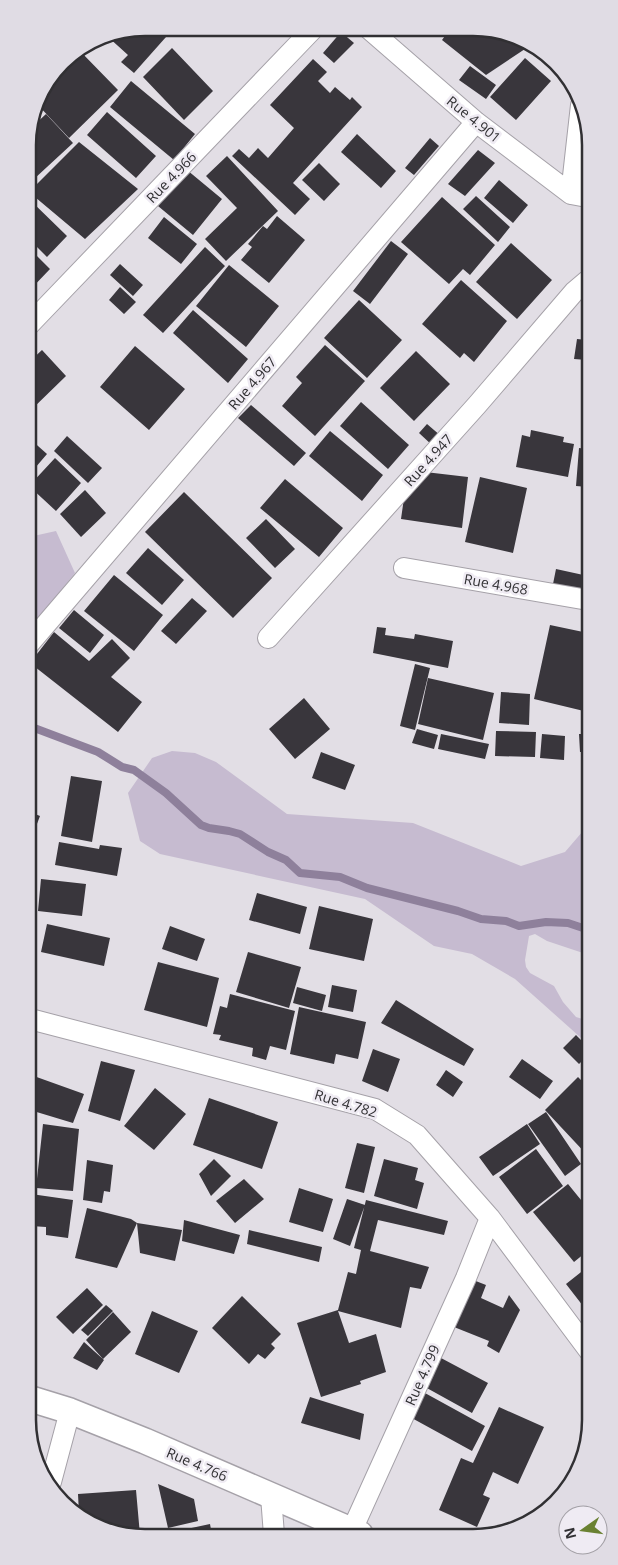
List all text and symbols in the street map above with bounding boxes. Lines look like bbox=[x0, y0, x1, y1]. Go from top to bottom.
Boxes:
street label: Rue 4.901 bbox=[443, 91, 505, 147]
street label: Rue 4.966 bbox=[142, 147, 200, 207]
street label: Rue 4.967 bbox=[224, 352, 280, 414]
street label: Rue 4.947 bbox=[399, 430, 457, 490]
street label: Rue 4.968 bbox=[463, 569, 529, 599]
street label: Rue 4.782 bbox=[312, 1084, 380, 1122]
street label: Rue 4.799 bbox=[400, 1342, 444, 1408]
street label: Rue 4.766 bbox=[164, 1443, 230, 1485]
north arrow bbox=[558, 1505, 608, 1555]
text: N bbox=[559, 1525, 580, 1541]

